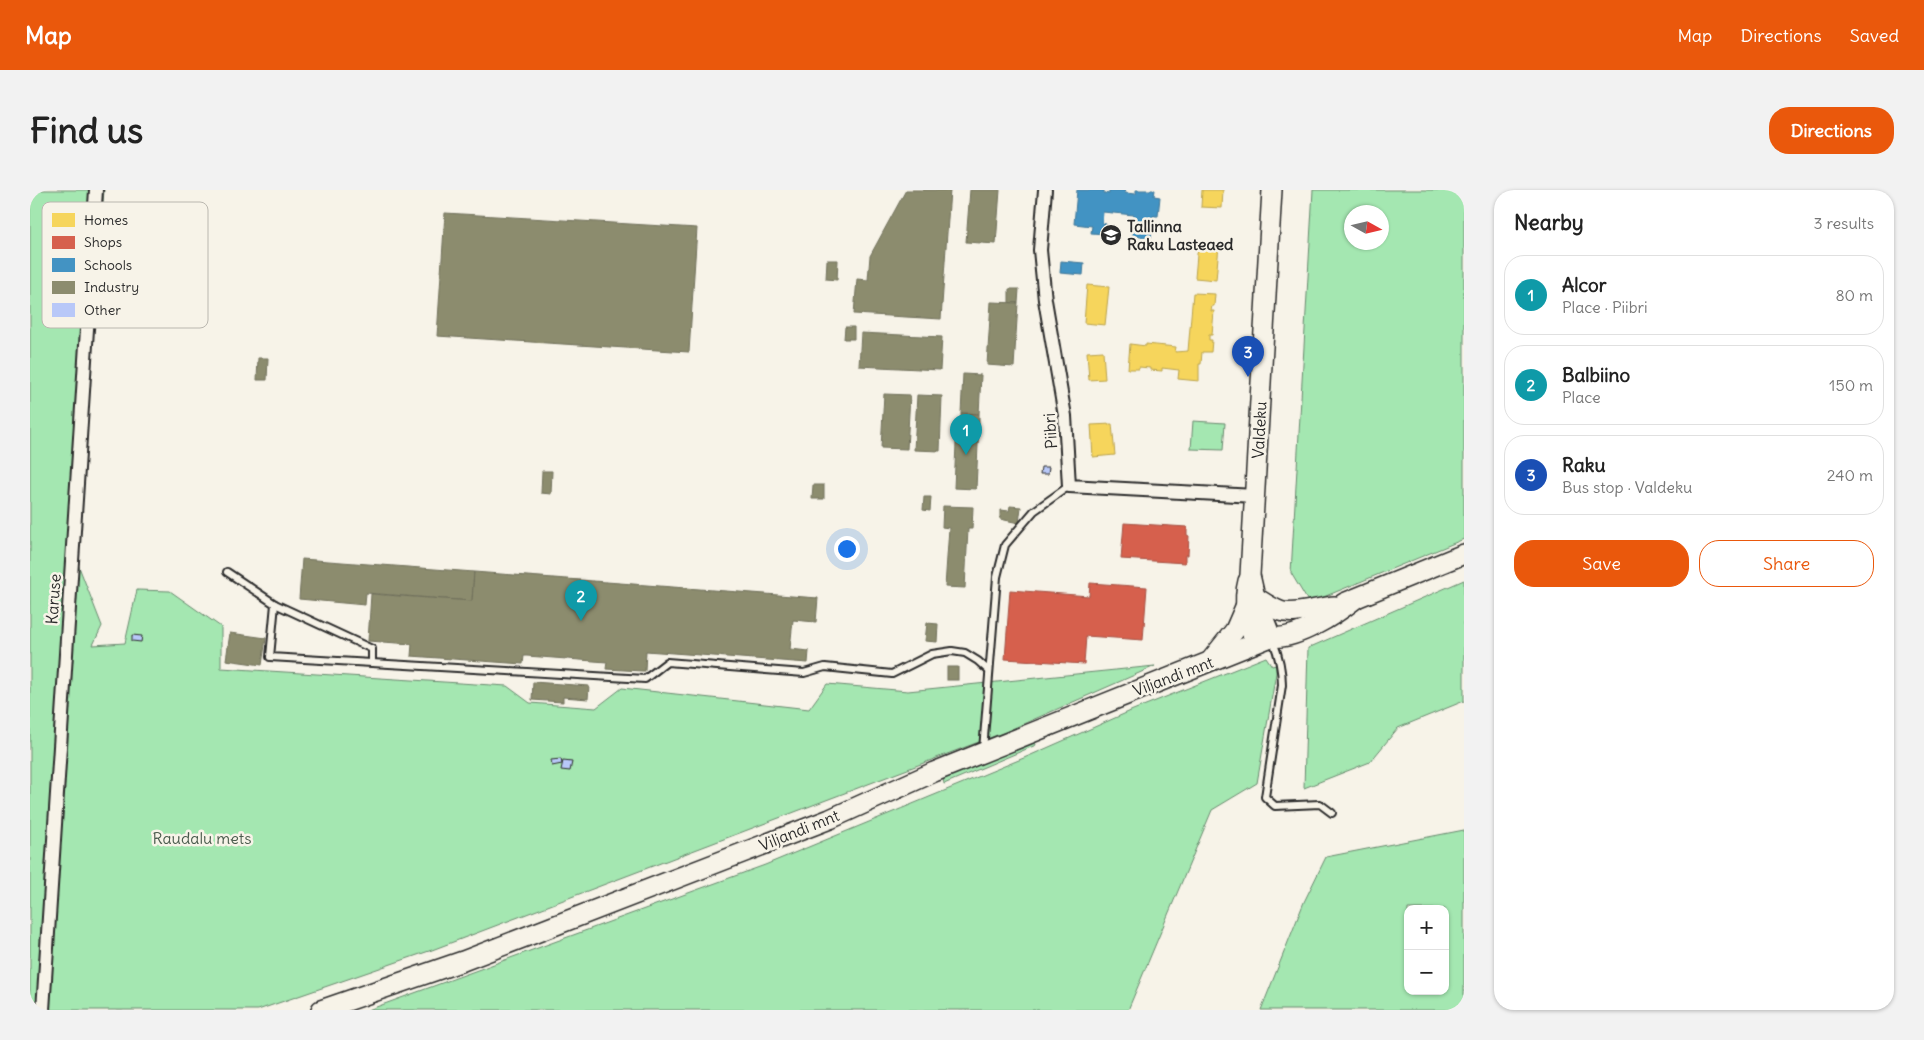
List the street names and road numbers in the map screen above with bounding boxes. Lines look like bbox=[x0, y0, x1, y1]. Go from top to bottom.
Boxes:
street label: Valdeku bbox=[1248, 401, 1270, 459]
street label: Piibri bbox=[1039, 412, 1061, 450]
street label: Karuse bbox=[41, 573, 65, 625]
street label: Viljandi mnt bbox=[1130, 651, 1217, 700]
street label: Viljandi mnt bbox=[756, 805, 842, 855]

